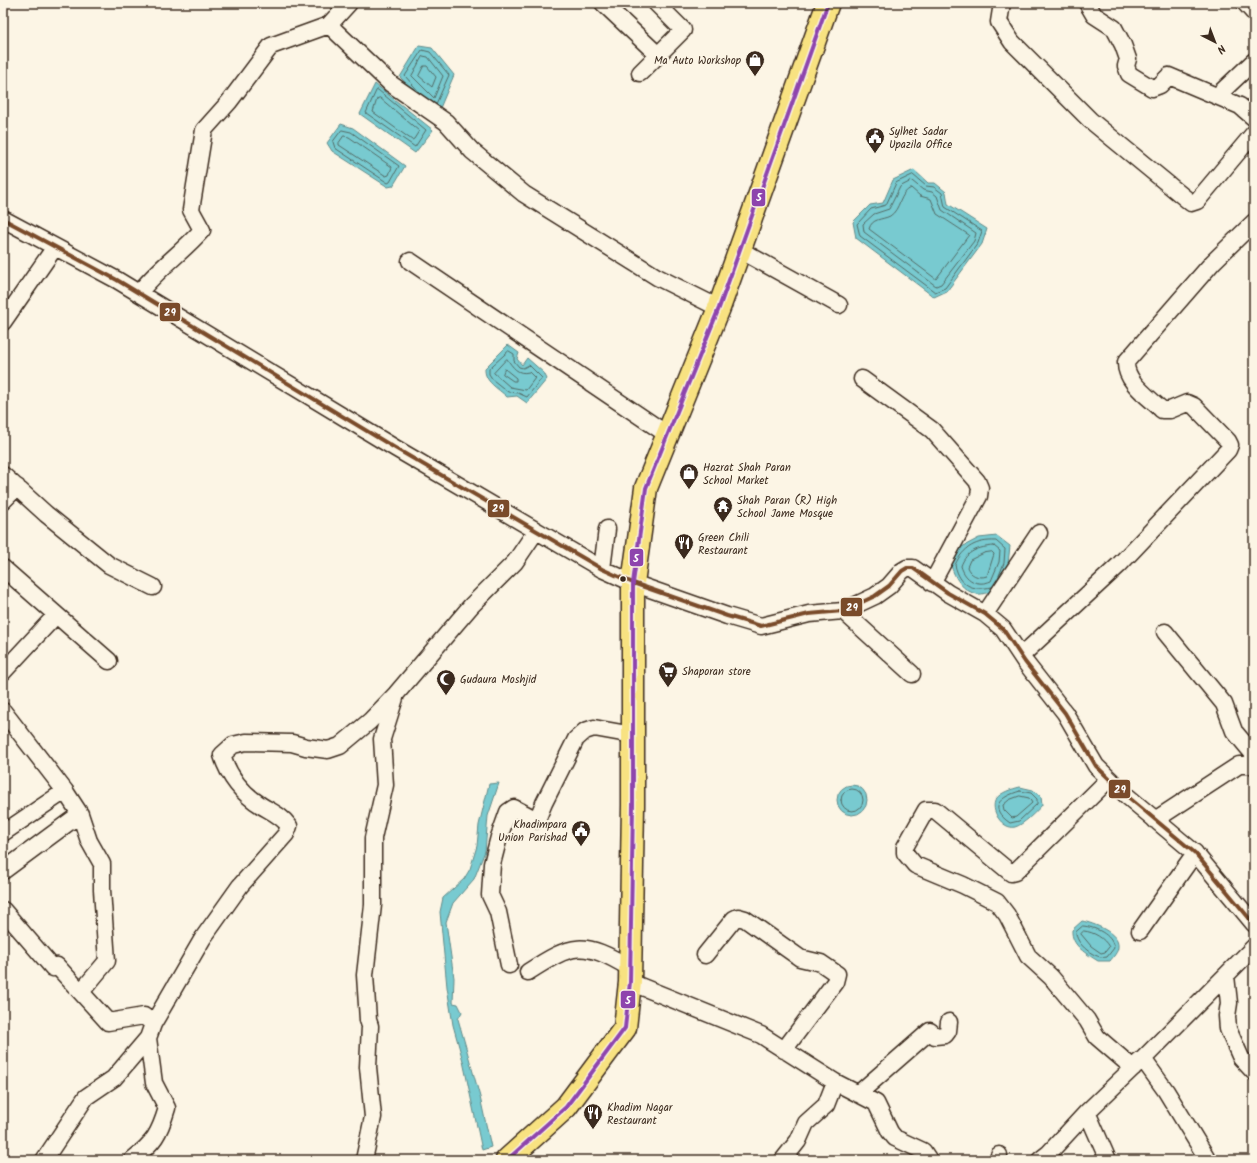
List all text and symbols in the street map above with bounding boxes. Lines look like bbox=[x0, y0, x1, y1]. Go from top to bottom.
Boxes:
north arrow bbox=[1195, 22, 1235, 62]
text: N bbox=[1212, 40, 1230, 58]
shop icon: Ma Auto Workshop bbox=[744, 49, 766, 77]
place label: Ma Auto Workshop bbox=[654, 52, 742, 70]
place label: Sylhet Sadar Upazila Office bbox=[889, 123, 952, 154]
public building icon: Sylhet Sadar Upazila Office bbox=[864, 126, 886, 154]
line badge: 5 bbox=[751, 188, 766, 207]
text: 5 bbox=[755, 189, 763, 207]
line badge: 29 bbox=[159, 302, 181, 322]
text: 29 bbox=[164, 304, 176, 322]
place label: Hazrat Shah Paran School Market bbox=[703, 459, 791, 490]
shop icon: Hazrat Shah Paran School Market bbox=[678, 462, 700, 490]
place label: Shah Paran (R) High School Jame Mosque bbox=[737, 492, 837, 523]
temple icon: Shah Paran (R) High School Jame Mosque bbox=[712, 495, 734, 523]
line badge: 29 bbox=[487, 499, 510, 518]
text: 29 bbox=[492, 500, 504, 518]
place label: Green Chili Restaurant bbox=[698, 529, 749, 560]
restaurant icon: Green Chili Restaurant bbox=[673, 532, 695, 560]
line badge: 5 bbox=[629, 548, 644, 567]
text: 5 bbox=[632, 550, 640, 568]
unlabelled marker bbox=[618, 574, 628, 584]
line badge: 29 bbox=[840, 597, 863, 617]
text: 29 bbox=[846, 599, 858, 617]
supermarket icon: Shaporan store bbox=[657, 660, 679, 688]
place label: Shaporan store bbox=[682, 663, 751, 681]
mosque icon: Gudaura Moshjid bbox=[435, 668, 457, 696]
place label: Gudaura Moshjid bbox=[460, 671, 537, 689]
line badge: 29 bbox=[1108, 779, 1131, 799]
text: 29 bbox=[1114, 781, 1126, 799]
place label: Khadimpara Union Parishad bbox=[498, 816, 568, 847]
public building icon: Khadimpara Union Parishad bbox=[570, 819, 592, 847]
line badge: 5 bbox=[620, 990, 636, 1009]
text: 5 bbox=[624, 992, 632, 1010]
place label: Khadim Nagar Restaurant bbox=[607, 1099, 674, 1130]
restaurant icon: Khadim Nagar Restaurant bbox=[582, 1102, 604, 1130]

